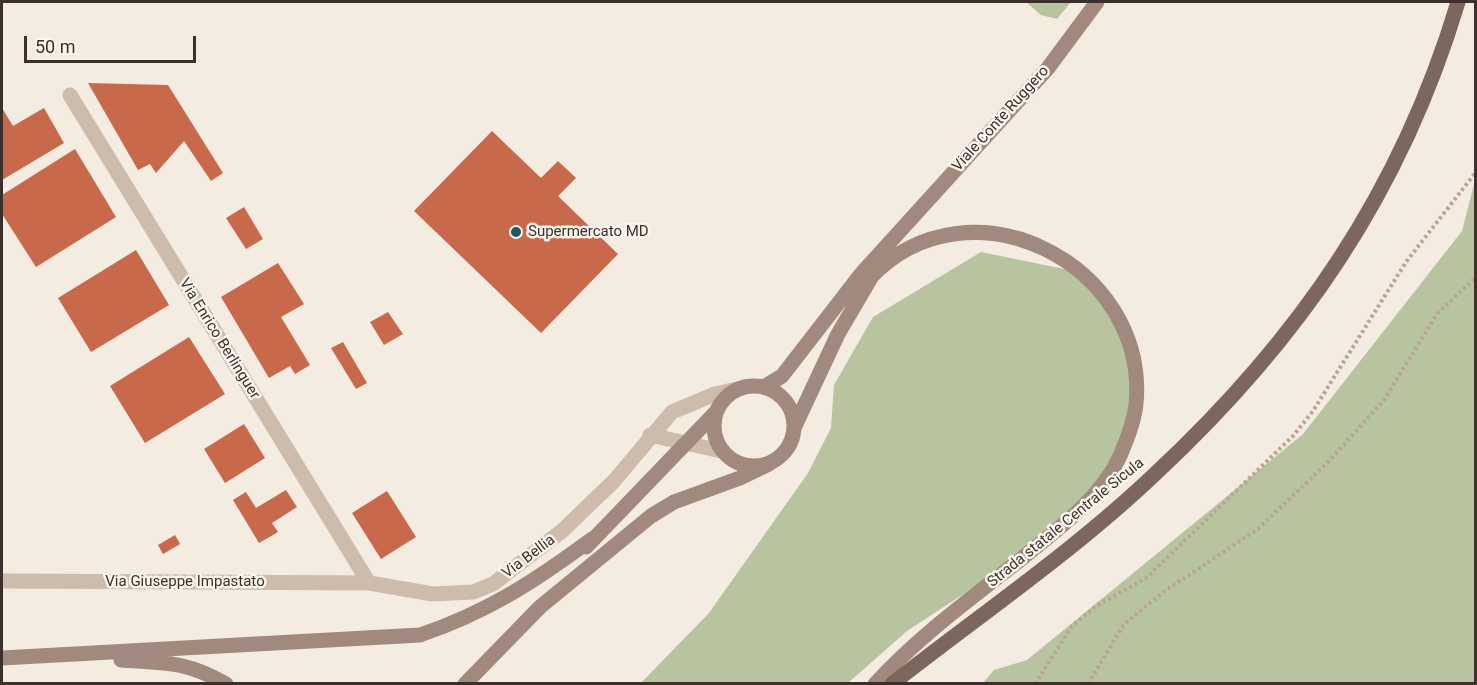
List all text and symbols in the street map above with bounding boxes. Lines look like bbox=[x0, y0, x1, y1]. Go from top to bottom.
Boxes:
scale bar bbox=[27, 24, 200, 62]
text: 50 m bbox=[35, 36, 75, 57]
street label: Viale Conte Ruggero bbox=[949, 63, 1053, 175]
place label: Supermercato MD bbox=[528, 223, 649, 241]
marker: Supermercato MD bbox=[509, 225, 523, 239]
street label: Via Enrico Berlinguer bbox=[175, 276, 263, 402]
street label: Strada statale Centrale Sicula bbox=[984, 454, 1148, 592]
street label: Via Bellia bbox=[499, 531, 559, 583]
street label: Via Giuseppe Impastato bbox=[105, 573, 265, 591]

